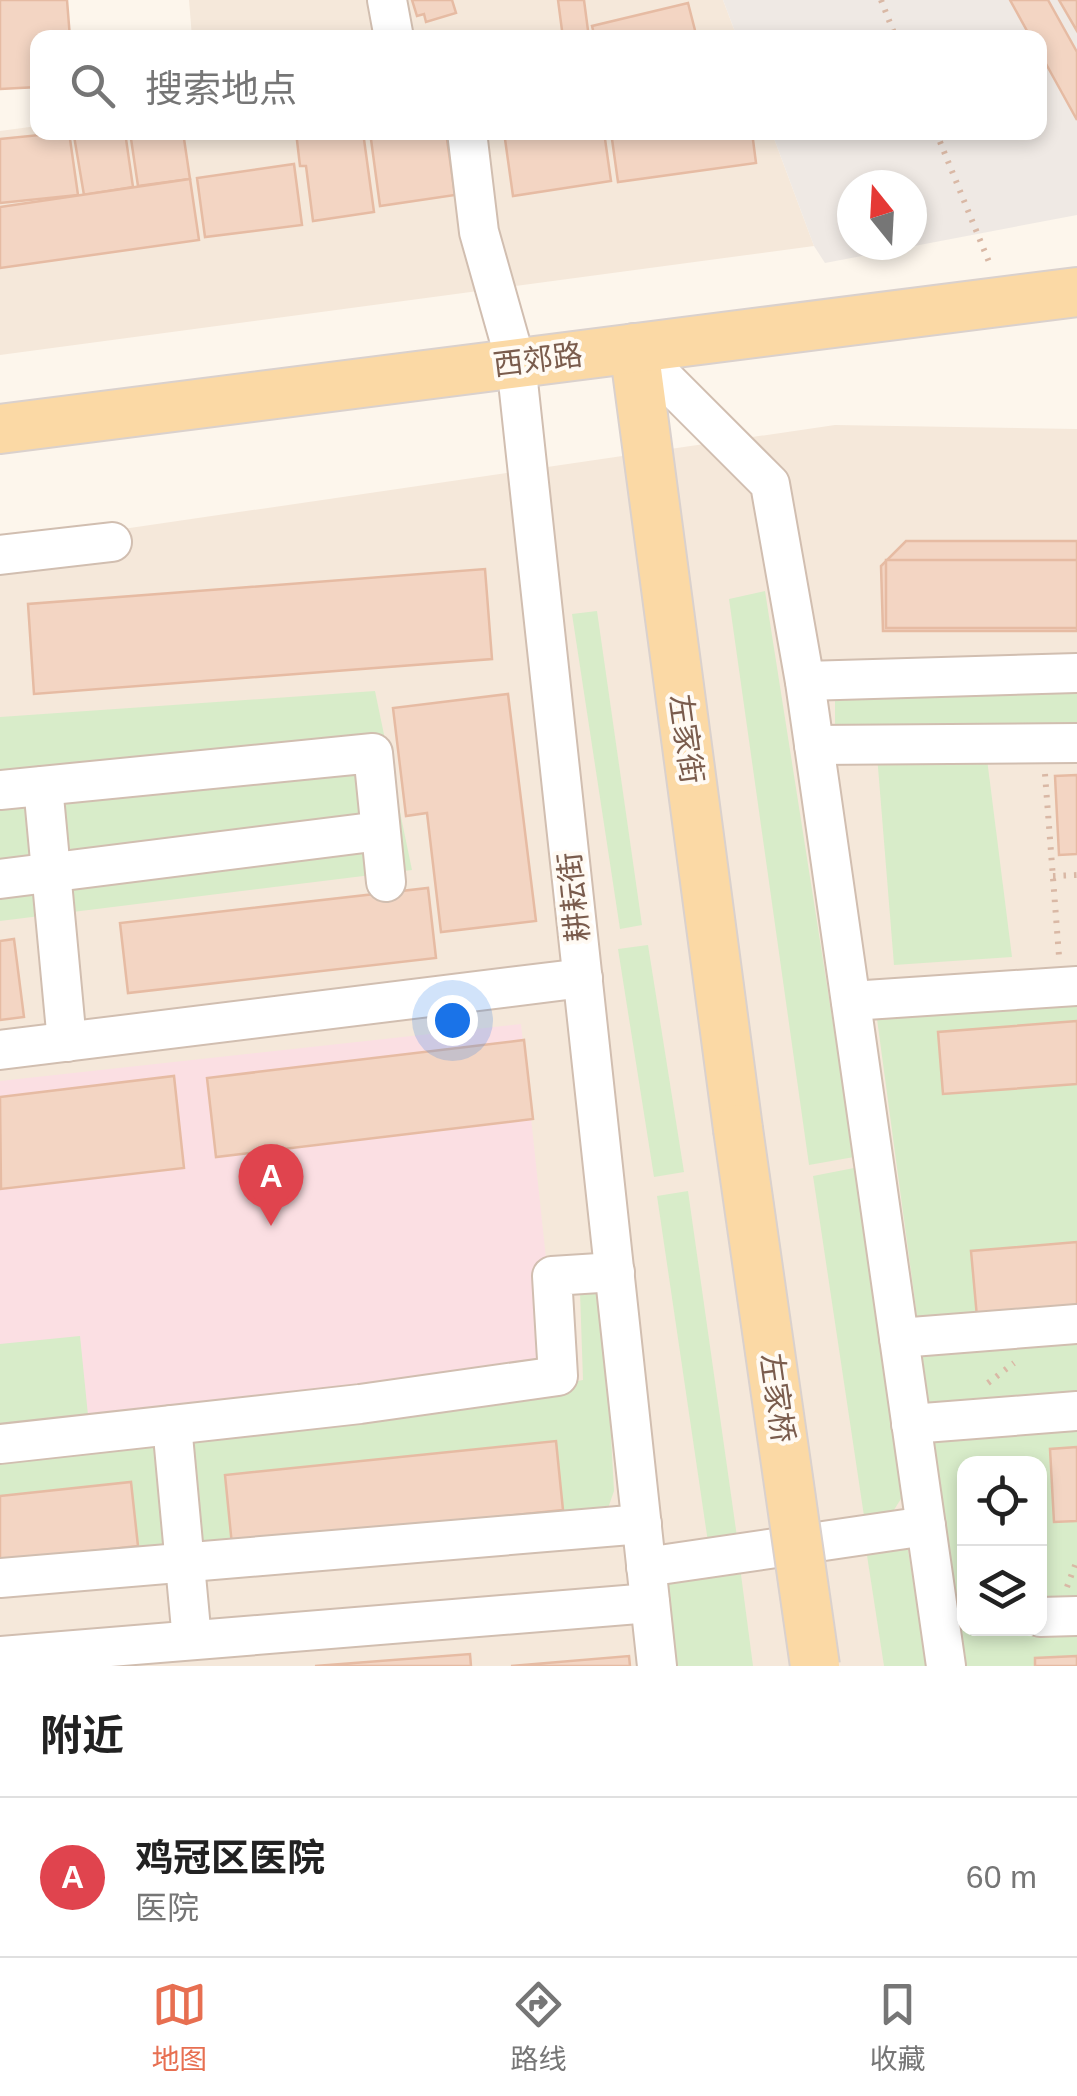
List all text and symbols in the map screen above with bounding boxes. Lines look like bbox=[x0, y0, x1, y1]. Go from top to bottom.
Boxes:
search box bbox=[30, 30, 1047, 140]
icon: search bbox=[65, 58, 120, 113]
text: 搜索地点 bbox=[145, 68, 297, 110]
north arrow bbox=[837, 170, 927, 260]
street label: 西郊路 bbox=[491, 338, 585, 381]
street label: 左家街 bbox=[664, 692, 709, 786]
street label: 耕耘街 bbox=[552, 851, 595, 944]
your location bbox=[427, 995, 478, 1046]
pin: A bbox=[238, 1144, 304, 1226]
street label: 左家桥 bbox=[755, 1351, 800, 1445]
map controls bbox=[957, 1456, 1047, 1636]
button: locate bbox=[957, 1456, 1047, 1546]
button: layers bbox=[957, 1546, 1047, 1636]
text: 附近 bbox=[40, 1712, 124, 1759]
text: 鸡冠区医院 bbox=[135, 1837, 325, 1879]
text: A bbox=[61, 1859, 84, 1895]
text: 60 m bbox=[966, 1859, 1037, 1895]
text: 医院 bbox=[135, 1890, 199, 1926]
tab: 地图 bbox=[151, 1977, 208, 2077]
tab: 路线 bbox=[510, 1977, 567, 2077]
tab: 收藏 bbox=[869, 1977, 926, 2077]

